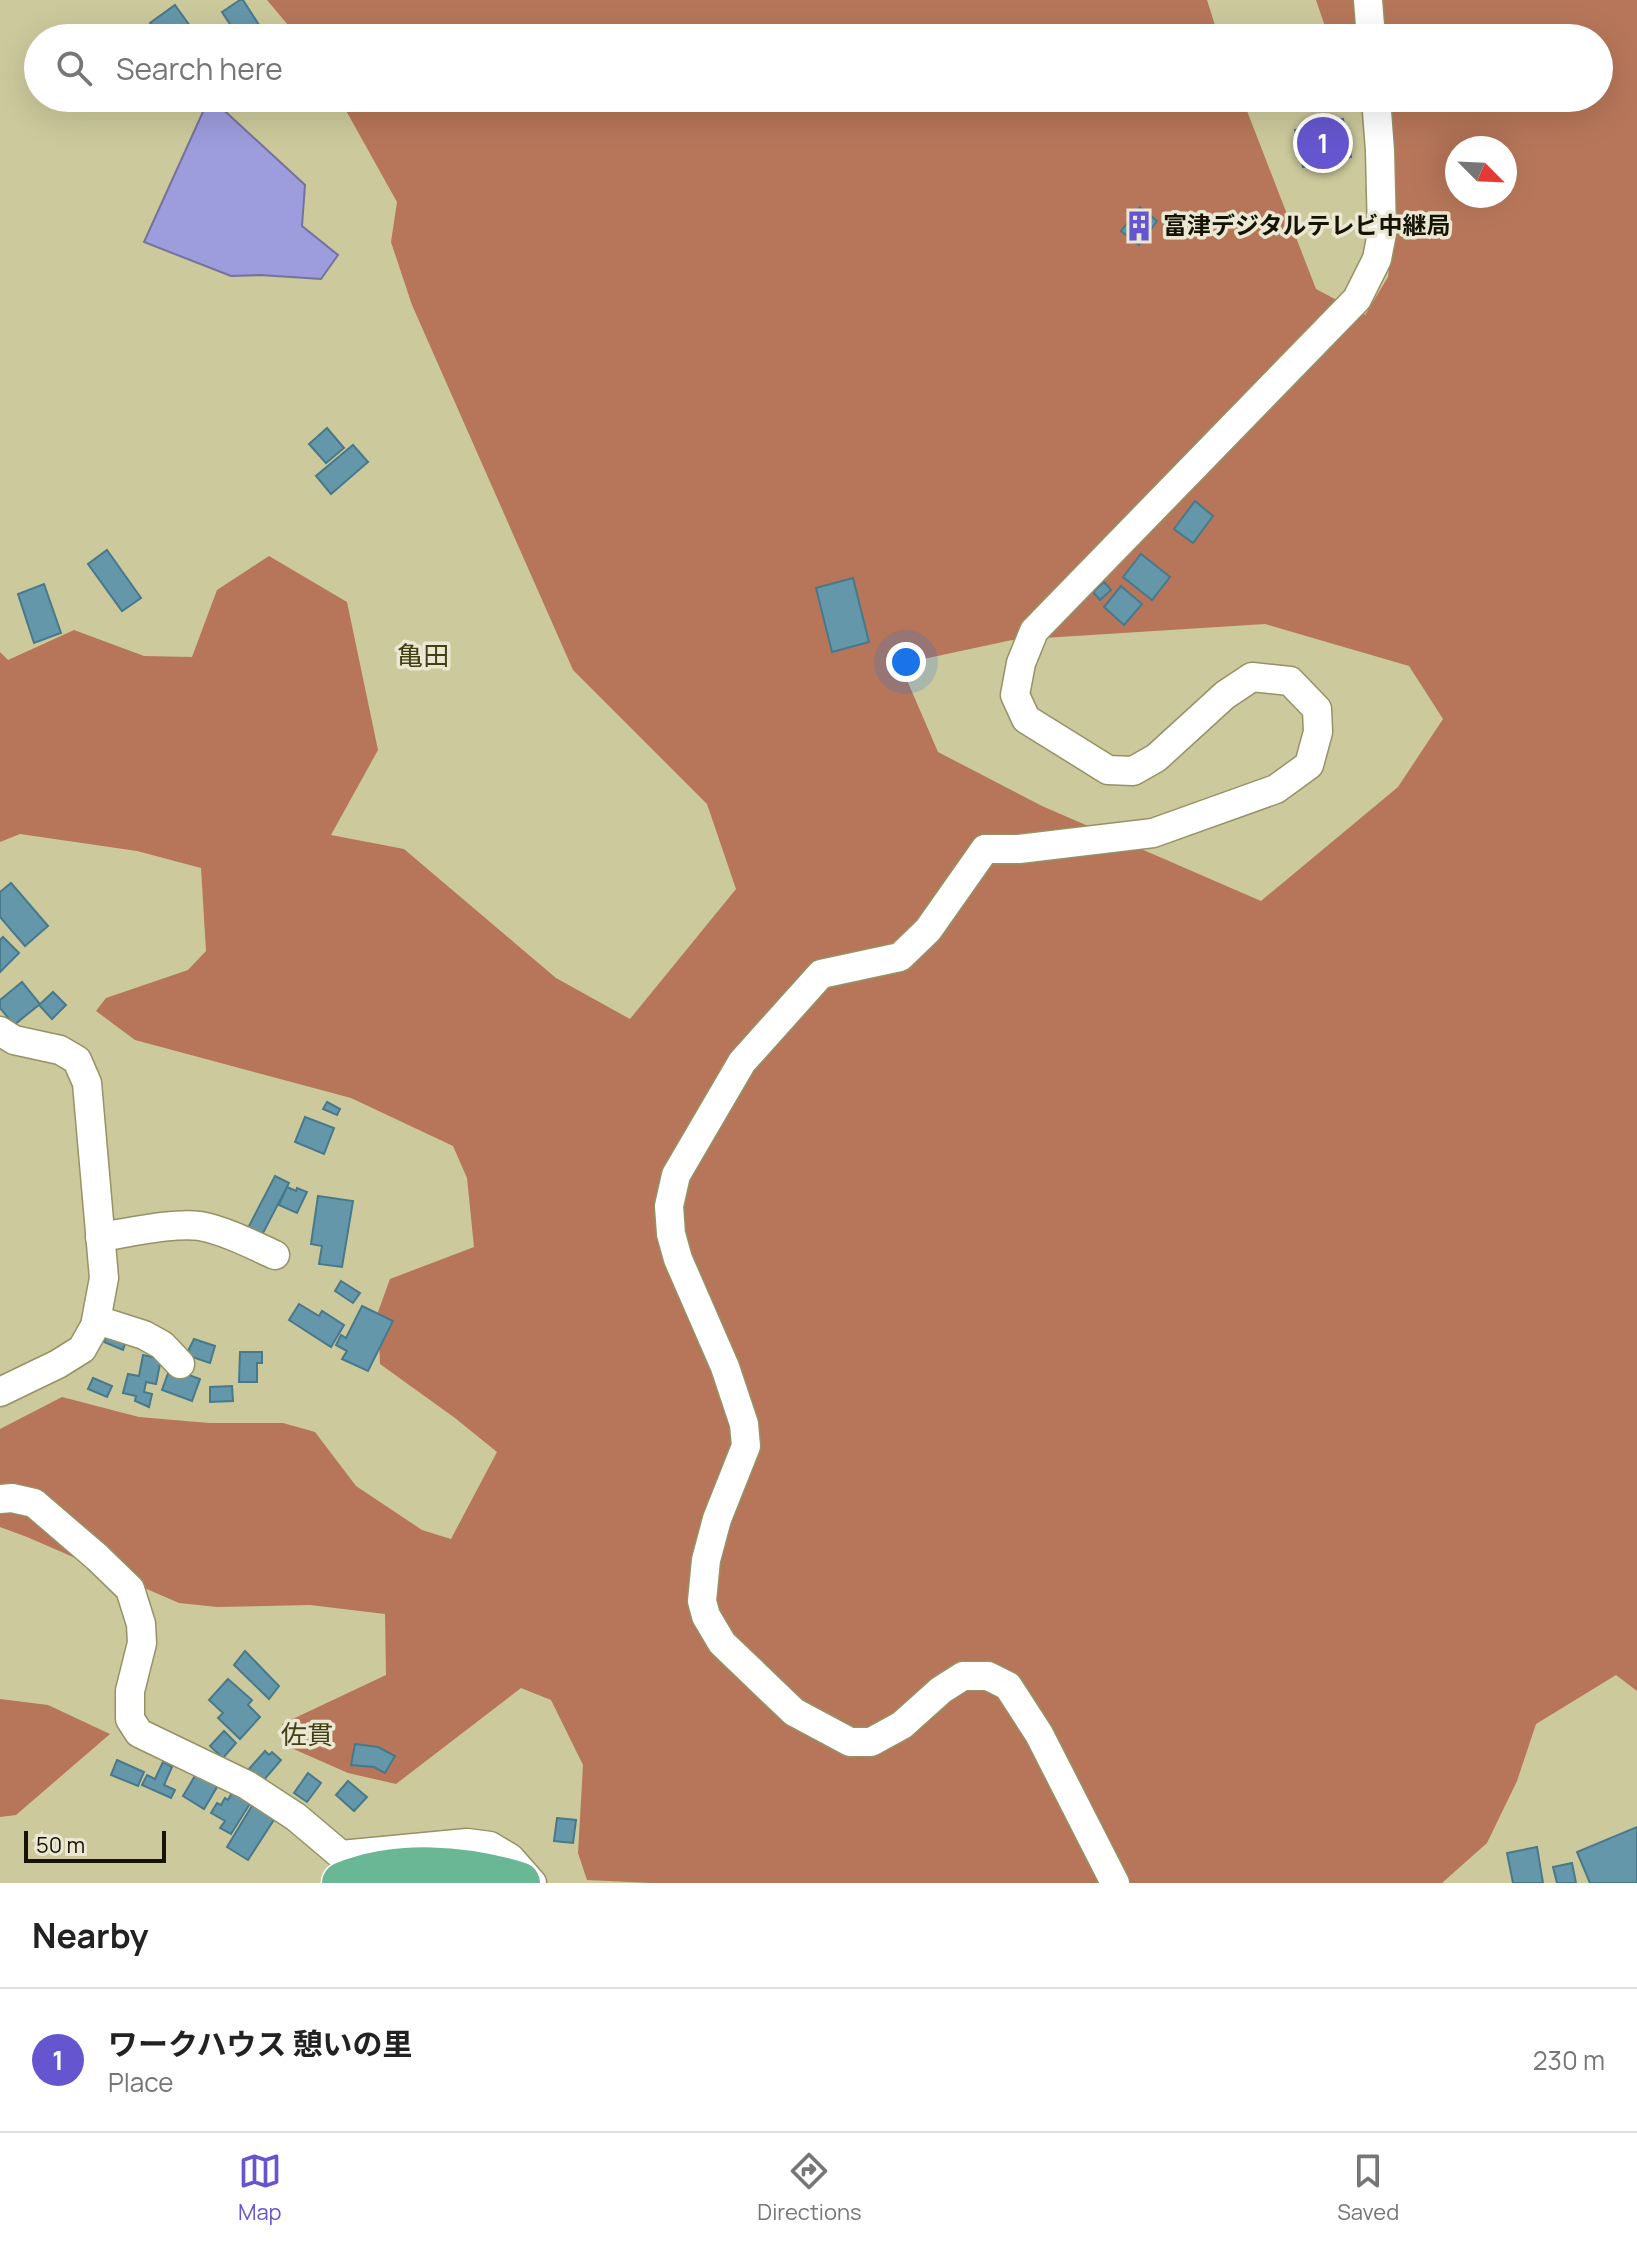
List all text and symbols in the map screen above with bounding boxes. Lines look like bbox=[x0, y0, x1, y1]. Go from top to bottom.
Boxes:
search box bbox=[24, 24, 1613, 112]
icon: search bbox=[52, 46, 96, 90]
text: Search here bbox=[116, 48, 283, 89]
pin: 1 bbox=[1297, 113, 1349, 173]
north arrow bbox=[1445, 136, 1517, 208]
place label: 富津デジタルテレビ中継局 bbox=[1163, 208, 1451, 241]
building icon: 富津デジタルテレビ中継局 bbox=[1122, 209, 1156, 243]
district label: 亀田 bbox=[397, 637, 449, 673]
your location bbox=[886, 642, 926, 682]
district label: 佐貫 bbox=[281, 1716, 333, 1752]
scale bar bbox=[24, 1827, 166, 1863]
text: 50 m bbox=[36, 1830, 85, 1860]
text: Nearby bbox=[32, 1912, 148, 1958]
text: ワークハウス 憩いの里 bbox=[108, 2023, 413, 2064]
text: 1 bbox=[52, 2042, 64, 2078]
text: 230 m bbox=[1533, 2042, 1605, 2078]
text: Place bbox=[108, 2064, 173, 2100]
tab: Map bbox=[238, 2149, 282, 2227]
tab: Directions bbox=[757, 2149, 862, 2227]
tab: Saved bbox=[1337, 2149, 1399, 2227]

